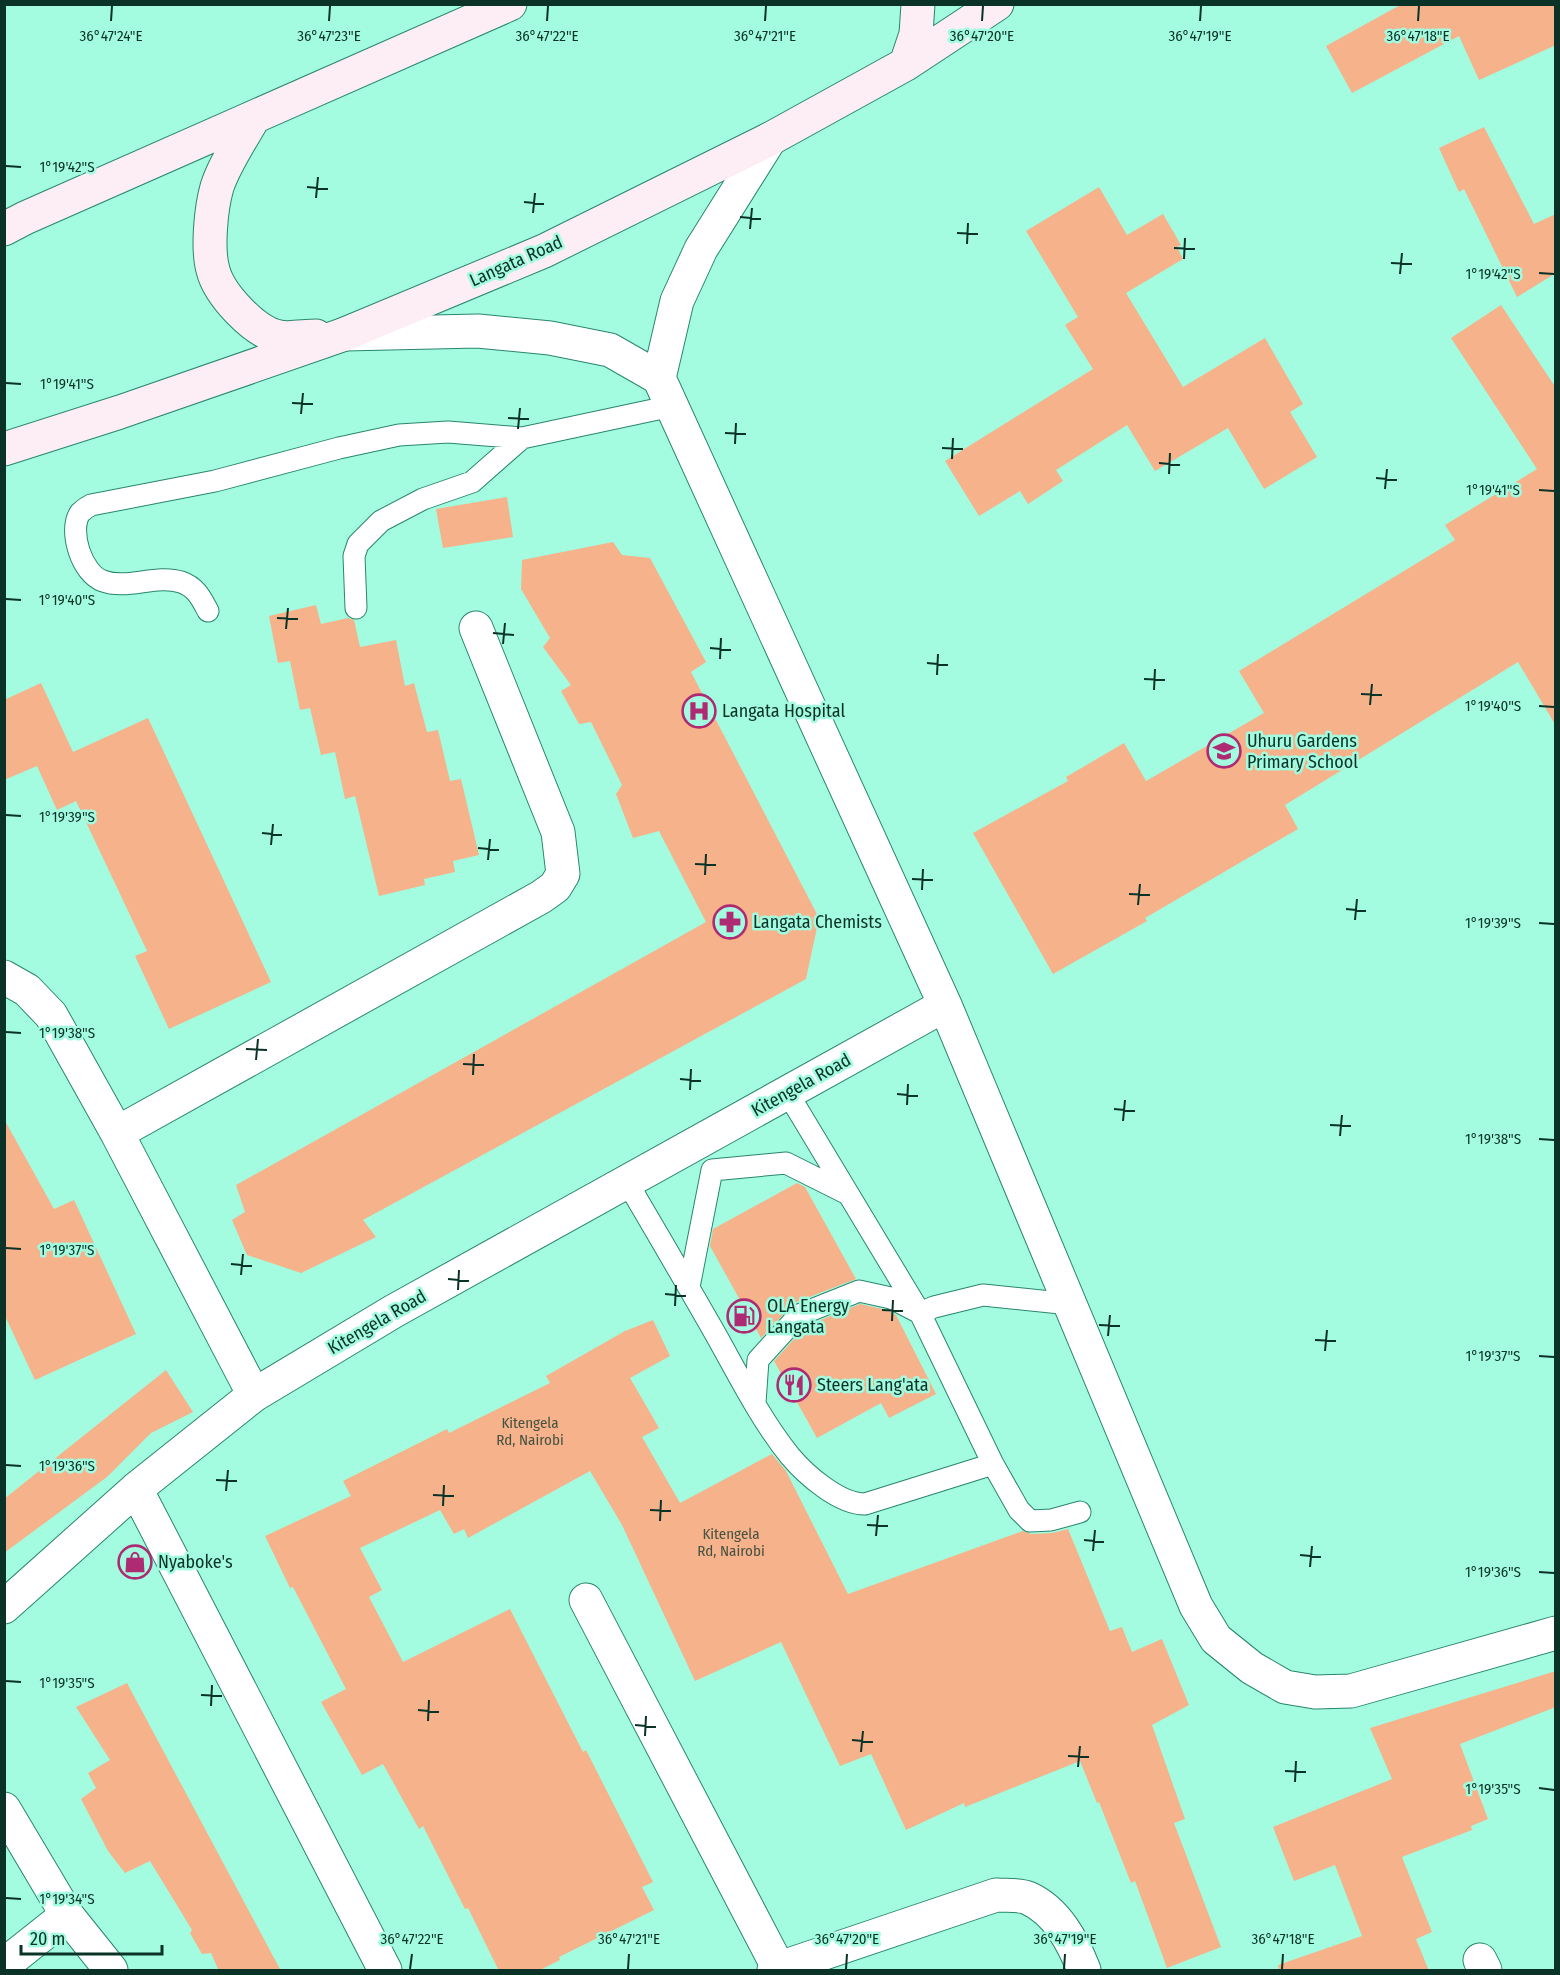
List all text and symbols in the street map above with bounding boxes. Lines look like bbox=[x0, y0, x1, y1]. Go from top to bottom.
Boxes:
text: 36°47'24"E bbox=[80, 27, 142, 45]
text: 36°47'23"E bbox=[297, 27, 361, 45]
text: 36°47'22"E bbox=[515, 27, 579, 45]
text: 36°47'21"E bbox=[734, 27, 796, 45]
text: 36°47'20"E bbox=[950, 27, 1014, 45]
text: 36°47'19"E bbox=[1168, 27, 1232, 45]
text: 36°47'18"E bbox=[1386, 27, 1450, 45]
text: 1°19'42"S bbox=[39, 158, 95, 176]
street label: Langata Road bbox=[466, 231, 566, 291]
text: 1°19'42"S bbox=[1465, 265, 1521, 283]
text: 1°19'41"S bbox=[40, 375, 94, 393]
text: 1°19'41"S bbox=[1466, 481, 1520, 499]
text: 1°19'40"S bbox=[39, 591, 95, 609]
hospital icon: Langata Hospital bbox=[681, 693, 717, 729]
text: 1°19'40"S bbox=[1465, 697, 1521, 715]
place label: Langata Hospital bbox=[722, 700, 845, 722]
place label: Uhuru Gardens Primary School bbox=[1247, 730, 1358, 773]
school or university icon: Uhuru Gardens Primary School bbox=[1206, 733, 1242, 769]
text: 1°19'39"S bbox=[39, 808, 95, 826]
pharmacy icon: Langata Chemists bbox=[712, 904, 748, 940]
place label: Langata Chemists bbox=[753, 911, 882, 933]
text: 1°19'39"S bbox=[1465, 914, 1521, 932]
text: 1°19'38"S bbox=[39, 1024, 95, 1042]
street label: Kitengela Road bbox=[747, 1049, 855, 1121]
text: 1°19'38"S bbox=[1465, 1130, 1521, 1148]
text: 1°19'37"S bbox=[39, 1241, 95, 1259]
street label: Kitengela Road bbox=[324, 1285, 430, 1359]
place label: OLA Energy Langata bbox=[767, 1295, 849, 1338]
fuel station icon: OLA Energy Langata bbox=[726, 1298, 762, 1334]
text: 1°19'37"S bbox=[1465, 1347, 1521, 1365]
restaurant icon: Steers Lang'ata bbox=[776, 1367, 812, 1403]
place label: Steers Lang'ata bbox=[817, 1374, 929, 1396]
house number: Kitengela Rd, Nairobi bbox=[496, 1414, 564, 1449]
text: 1°19'36"S bbox=[39, 1457, 95, 1475]
house number: Kitengela Rd, Nairobi bbox=[697, 1525, 765, 1560]
shop icon: Nyaboke's bbox=[117, 1544, 153, 1580]
place label: Nyaboke's bbox=[158, 1551, 233, 1573]
text: 1°19'36"S bbox=[1465, 1563, 1521, 1581]
text: 1°19'35"S bbox=[39, 1674, 95, 1692]
text: 1°19'35"S bbox=[1465, 1780, 1521, 1798]
text: 1°19'34"S bbox=[39, 1890, 95, 1908]
scale bar bbox=[21, 1918, 162, 1956]
text: 20 m bbox=[30, 1928, 65, 1950]
text: 36°47'22"E bbox=[380, 1930, 444, 1948]
text: 36°47'21"E bbox=[598, 1930, 660, 1948]
text: 36°47'20"E bbox=[815, 1930, 879, 1948]
text: 36°47'19"E bbox=[1033, 1930, 1097, 1948]
text: 36°47'18"E bbox=[1251, 1930, 1315, 1948]

